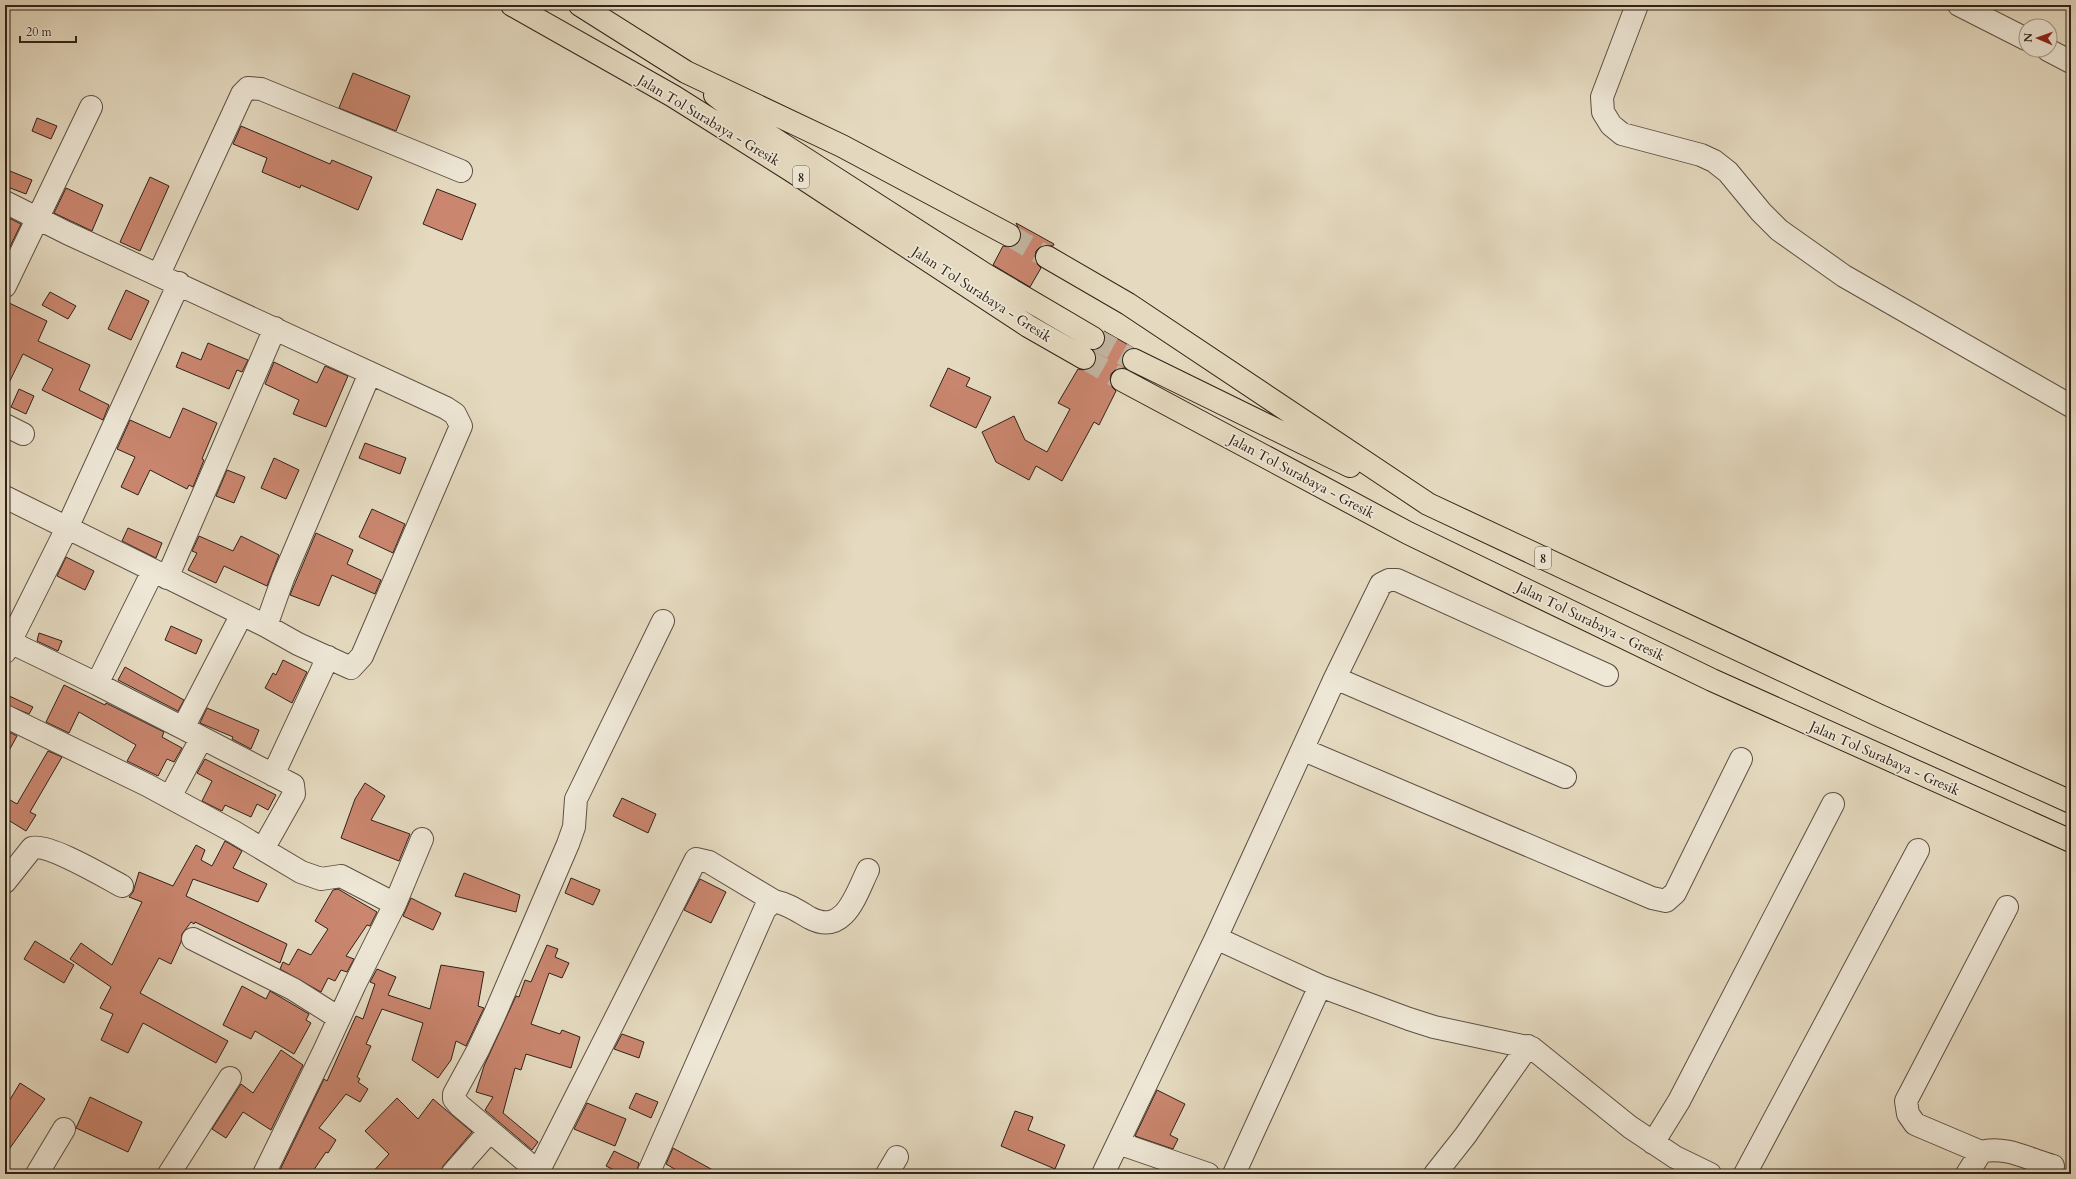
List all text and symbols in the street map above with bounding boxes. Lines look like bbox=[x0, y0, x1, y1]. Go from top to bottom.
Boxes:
scale bar bbox=[20, 18, 76, 44]
north arrow bbox=[2018, 18, 2058, 58]
text: 20 m bbox=[26, 24, 53, 40]
text: N bbox=[2021, 32, 2036, 43]
street label: Jalan Tol Surabaya - Gresik bbox=[632, 69, 784, 171]
road number: 8 bbox=[793, 166, 809, 188]
street label: Jalan Tol Surabaya - Gresik bbox=[907, 241, 1055, 347]
street label: Jalan Tol Surabaya - Gresik bbox=[1224, 429, 1378, 523]
road number: 8 bbox=[1535, 547, 1551, 569]
street label: Jalan Tol Surabaya - Gresik bbox=[1512, 576, 1668, 666]
street label: Jalan Tol Surabaya - Gresik bbox=[1805, 716, 1963, 800]

